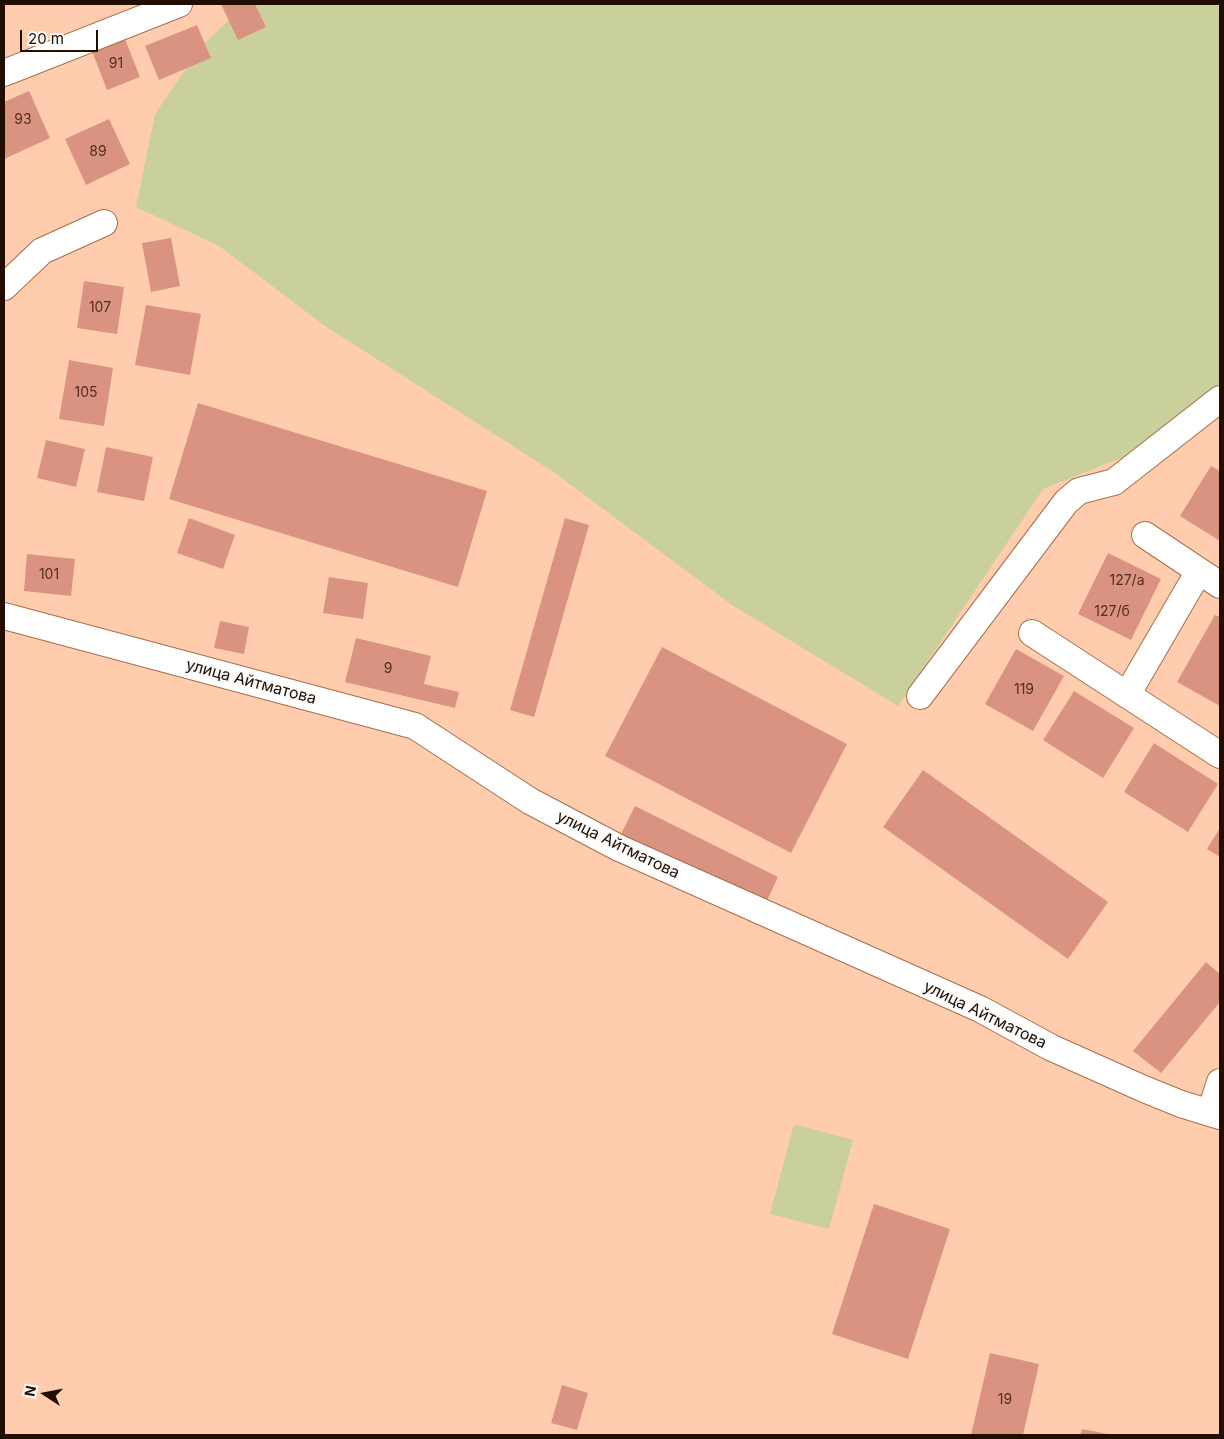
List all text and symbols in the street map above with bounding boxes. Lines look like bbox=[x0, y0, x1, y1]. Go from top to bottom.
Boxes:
scale bar bbox=[22, 20, 100, 52]
text: 20 m bbox=[28, 29, 64, 48]
house number: 91 bbox=[109, 56, 123, 72]
house number: 93 bbox=[14, 112, 32, 128]
house number: 89 bbox=[89, 144, 107, 160]
house number: 107 bbox=[89, 300, 111, 316]
house number: 105 bbox=[74, 385, 98, 401]
house number: 101 bbox=[39, 567, 59, 583]
house number: 127/а bbox=[1109, 573, 1145, 589]
house number: 127/б bbox=[1094, 604, 1130, 620]
street label: улица Айтматова bbox=[184, 655, 318, 709]
house number: 9 bbox=[384, 661, 392, 677]
house number: 119 bbox=[1014, 682, 1034, 698]
street label: улица Айтматова bbox=[553, 807, 683, 883]
street label: улица Айтматова bbox=[920, 977, 1050, 1053]
north arrow bbox=[20, 1369, 70, 1419]
text: N bbox=[20, 1384, 39, 1398]
house number: 19 bbox=[998, 1392, 1012, 1408]

